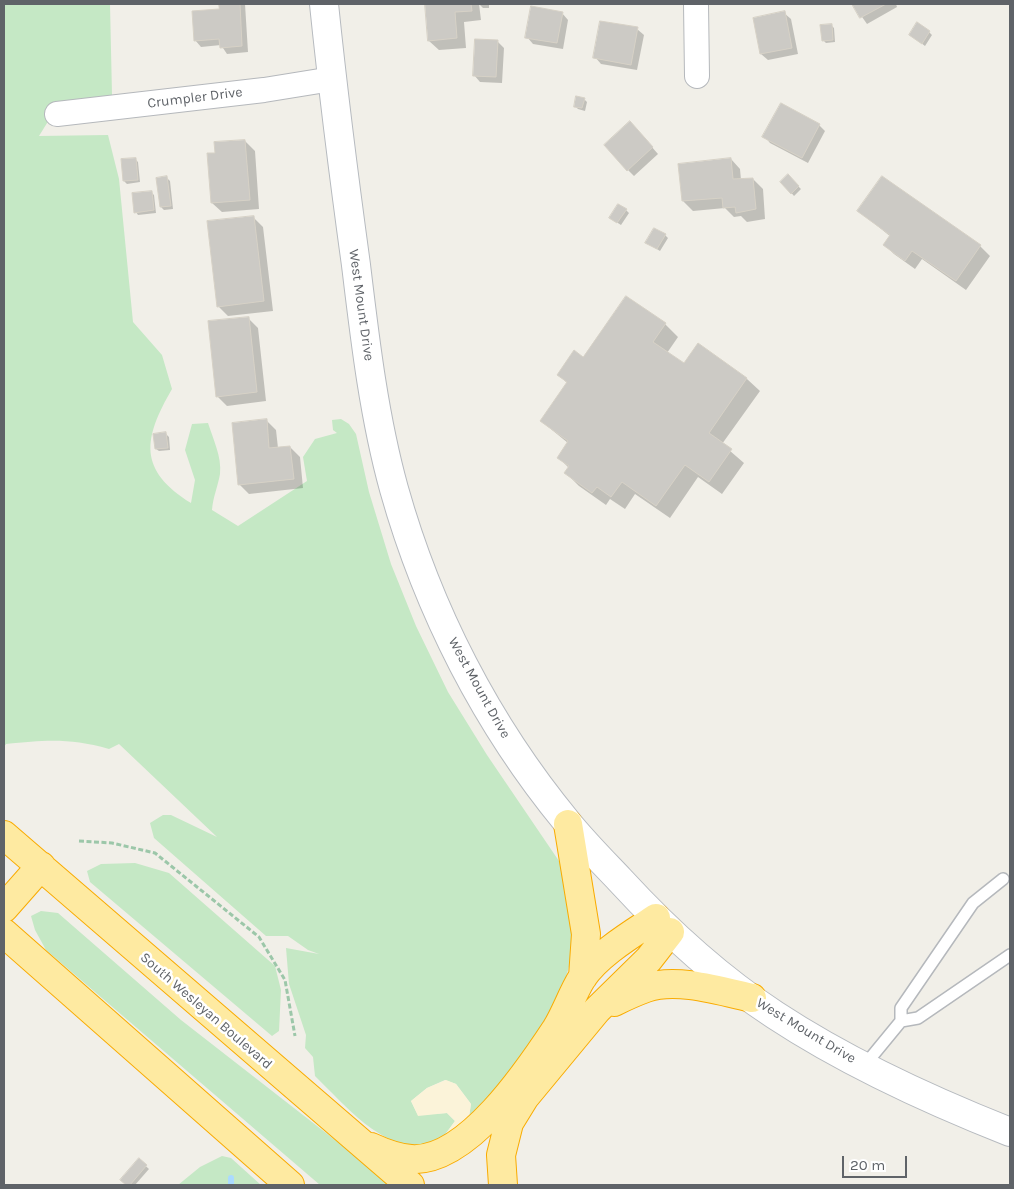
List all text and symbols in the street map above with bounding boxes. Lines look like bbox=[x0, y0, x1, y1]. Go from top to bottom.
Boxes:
street label: Crumpler Drive bbox=[147, 84, 243, 112]
street label: West Mount Drive bbox=[345, 248, 377, 362]
street label: West Mount Drive bbox=[444, 635, 514, 741]
street label: South Wesleyan Boulevard bbox=[137, 949, 275, 1073]
street label: West Mount Drive bbox=[753, 995, 859, 1067]
scale bar bbox=[844, 1146, 909, 1178]
text: 20 m bbox=[850, 1156, 885, 1174]

